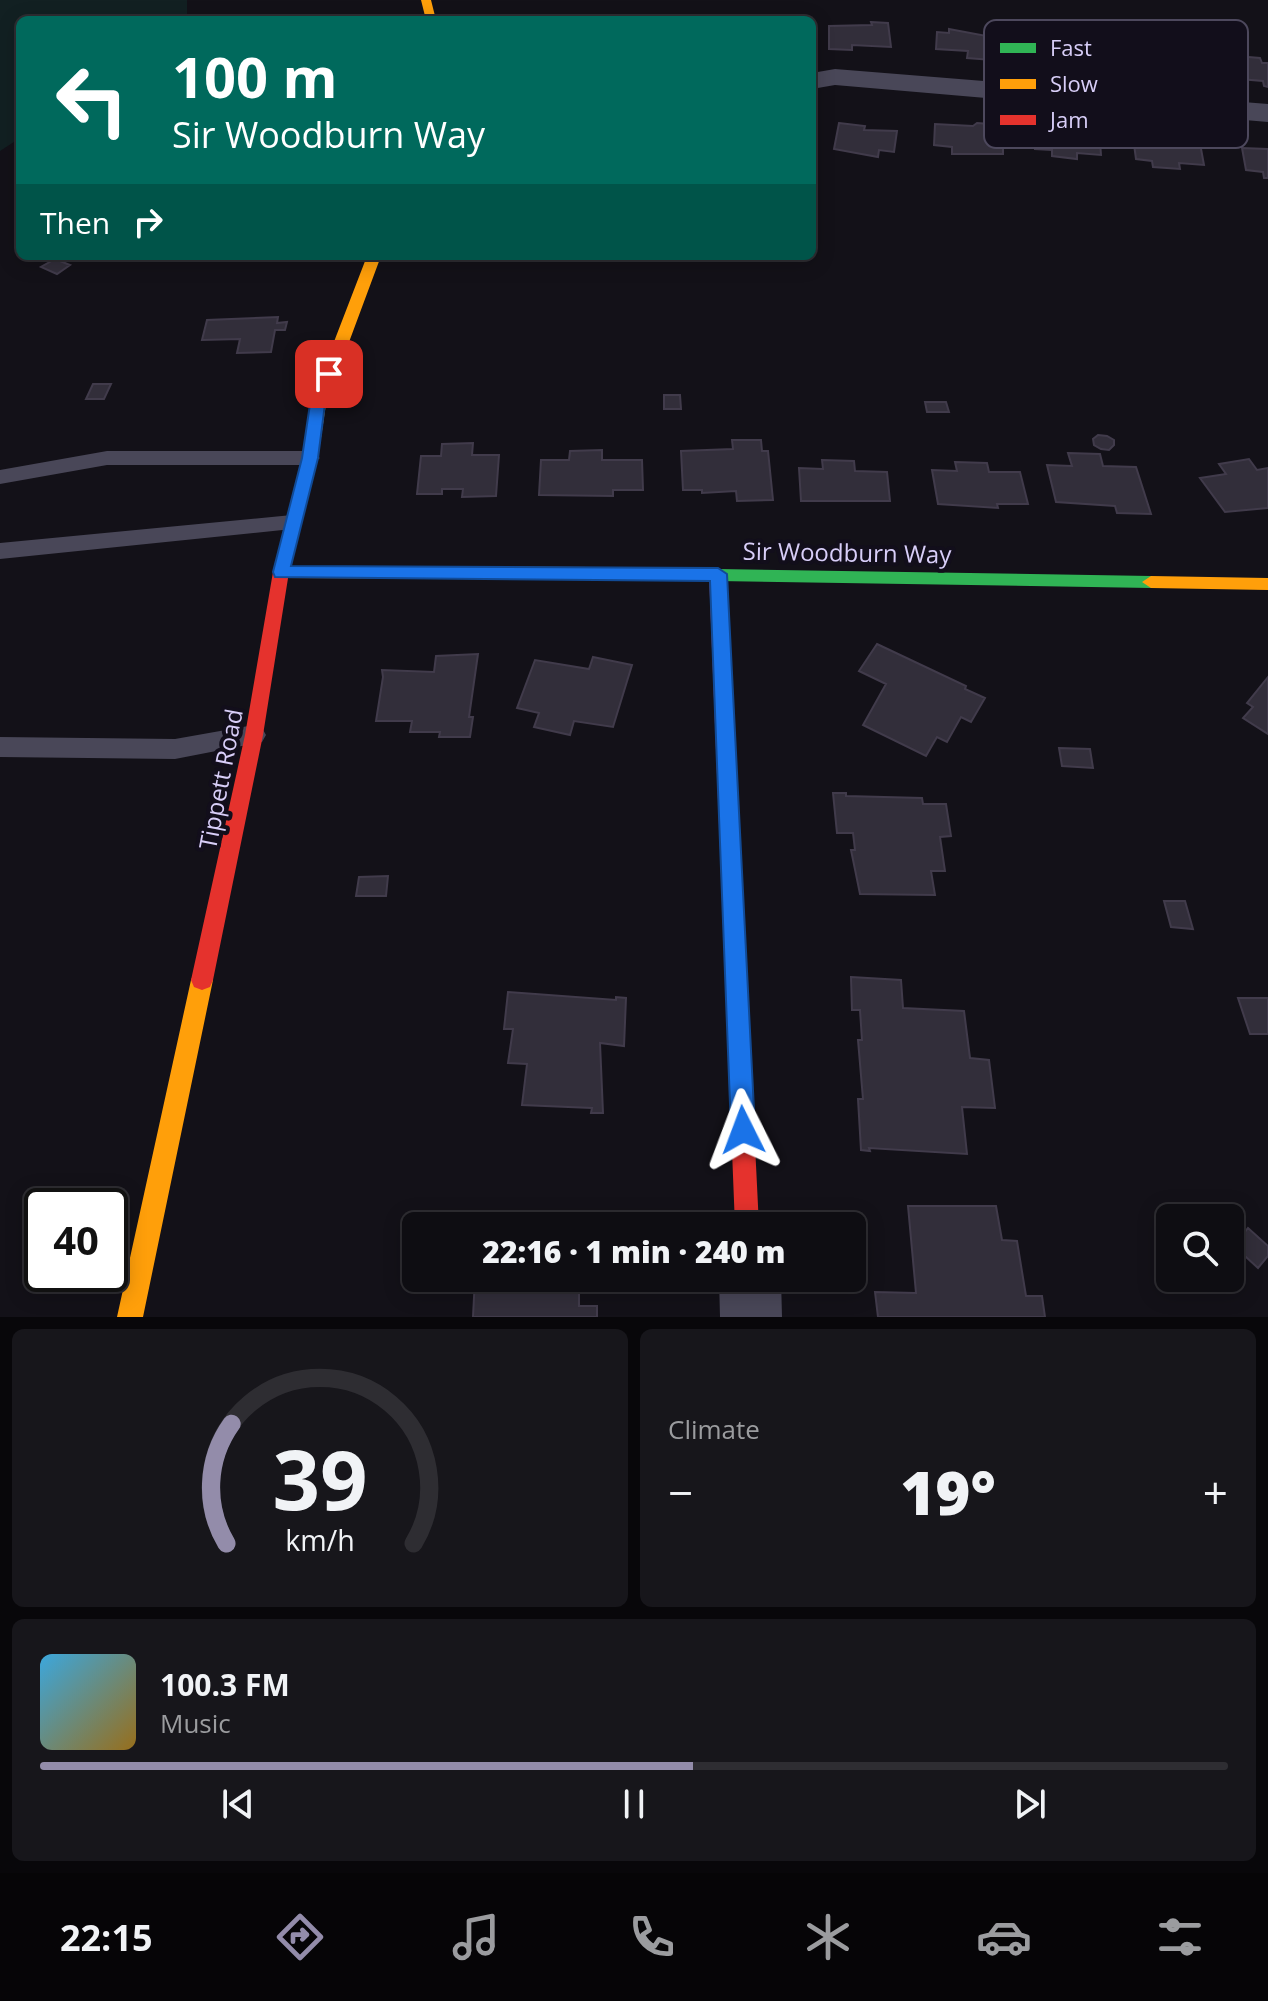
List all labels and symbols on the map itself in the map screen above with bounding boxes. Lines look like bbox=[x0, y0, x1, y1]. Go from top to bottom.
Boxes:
legend bbox=[984, 20, 1248, 148]
text: Fast bbox=[1050, 32, 1092, 62]
text: Slow bbox=[1050, 68, 1098, 98]
text: Jam bbox=[1048, 104, 1089, 134]
pin bbox=[295, 340, 363, 408]
street label: Sir Woodburn Way bbox=[742, 534, 953, 570]
street label: Tippett Road bbox=[190, 706, 250, 852]
position arrow bbox=[701, 1088, 785, 1172]
speed limit sign: 40 bbox=[24, 1188, 128, 1292]

